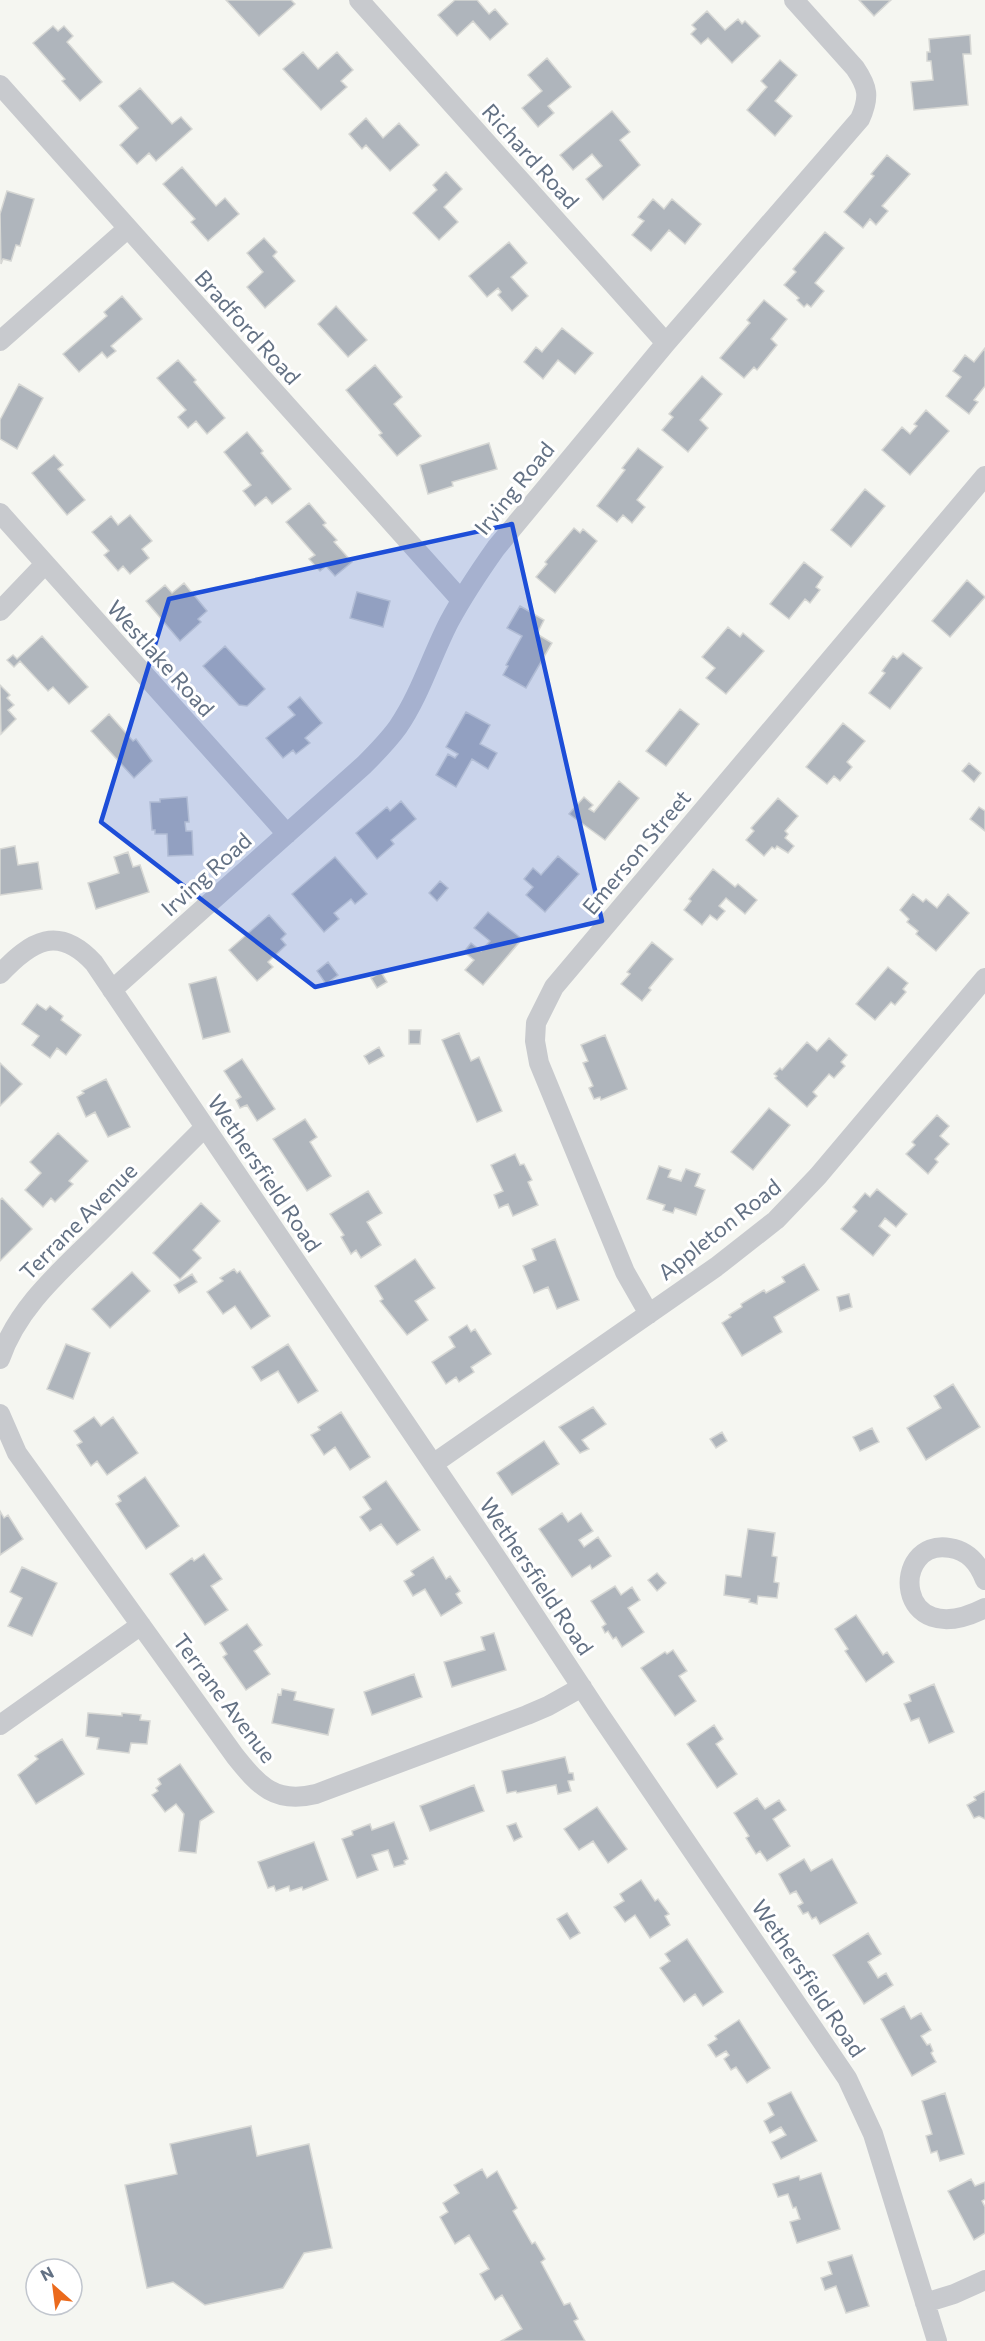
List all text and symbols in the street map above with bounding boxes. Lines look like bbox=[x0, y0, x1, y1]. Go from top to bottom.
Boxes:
street label: Richard Road bbox=[477, 98, 585, 214]
street label: Bradford Road bbox=[189, 264, 307, 390]
street label: Irving Road bbox=[468, 436, 560, 540]
street label: Westlake Road bbox=[102, 594, 220, 722]
street label: Emerson Street bbox=[576, 784, 696, 920]
street label: Irving Road bbox=[155, 826, 257, 922]
street label: Wethersfield Road bbox=[202, 1089, 328, 1257]
street label: Terrane Avenue bbox=[14, 1157, 142, 1285]
street label: Appleton Road bbox=[652, 1173, 786, 1285]
street label: Wethersfield Road bbox=[474, 1492, 600, 1660]
street label: Terrane Avenue bbox=[168, 1628, 282, 1768]
street label: Wethersfield Road bbox=[746, 1894, 872, 2062]
north arrow bbox=[24, 2257, 84, 2317]
text: N bbox=[37, 2262, 56, 2285]

